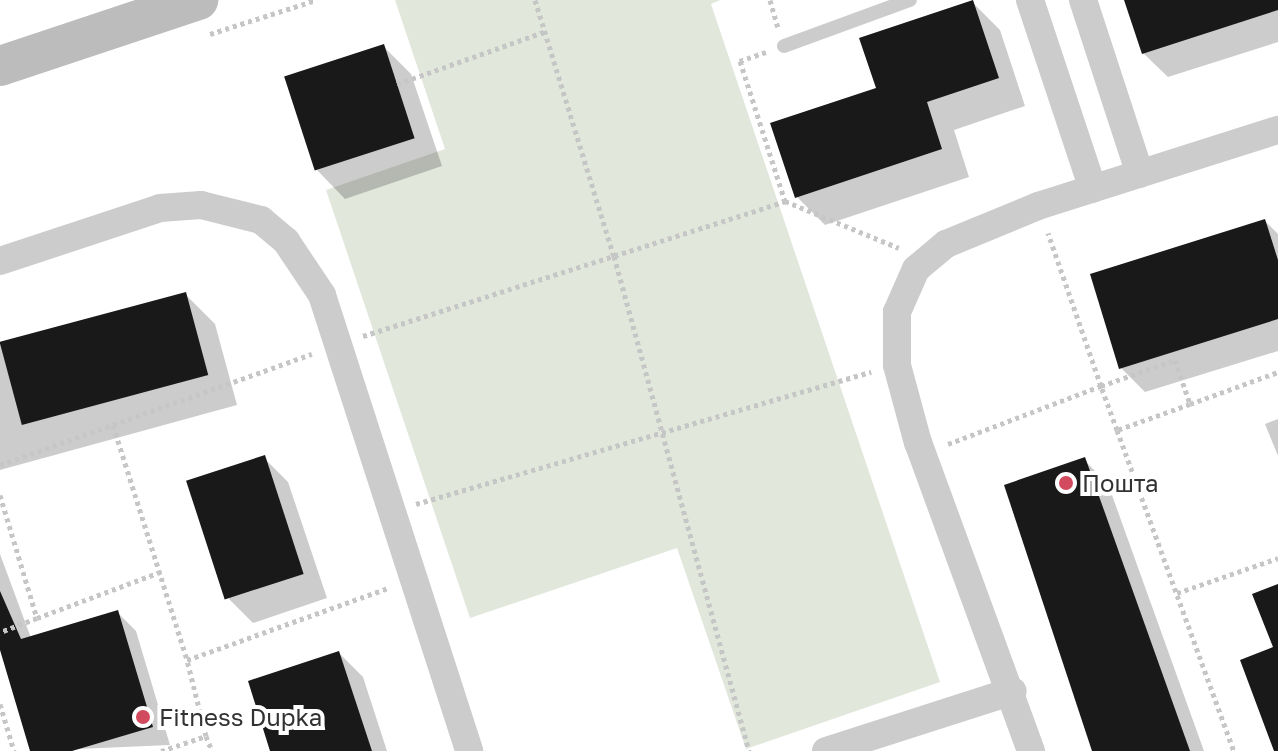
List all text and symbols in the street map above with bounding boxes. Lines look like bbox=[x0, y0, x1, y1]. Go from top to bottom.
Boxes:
place label: Пошта bbox=[1082, 469, 1159, 497]
marker: Пошта bbox=[1057, 474, 1075, 492]
place label: Fitness Dupka bbox=[159, 703, 322, 731]
marker: Fitness Dupka bbox=[134, 708, 152, 726]

